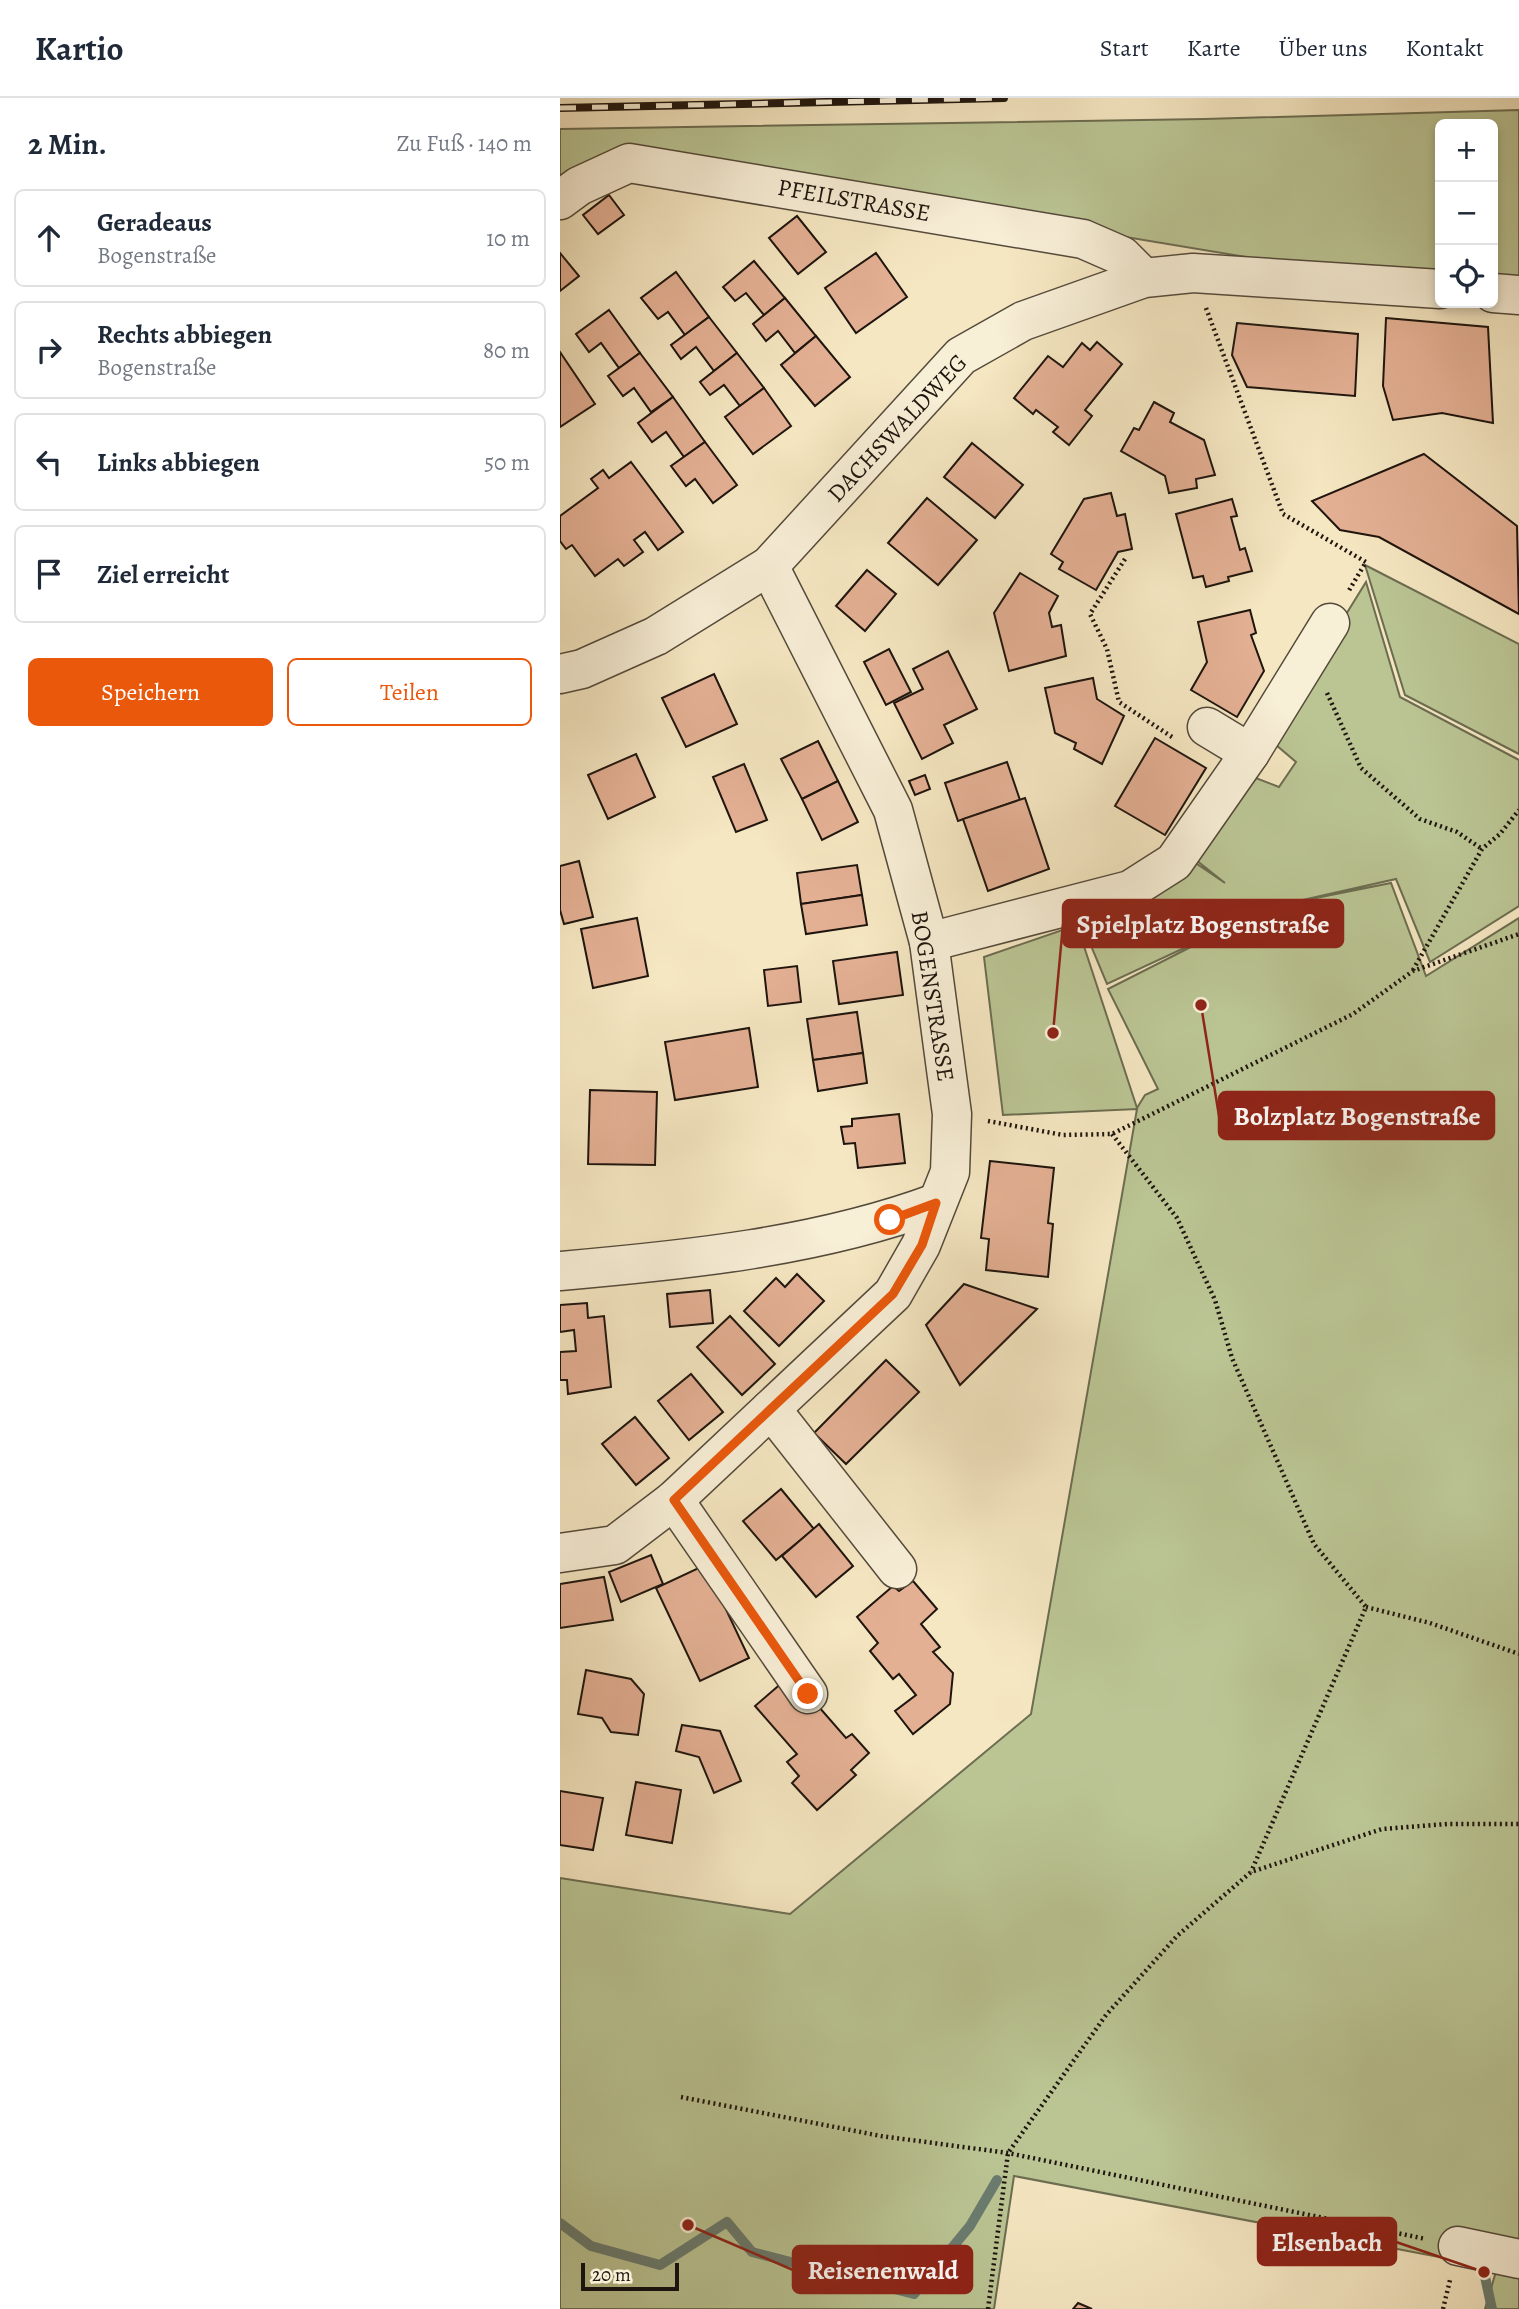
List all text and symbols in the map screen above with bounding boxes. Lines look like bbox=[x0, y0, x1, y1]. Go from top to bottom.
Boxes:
text: Kartio bbox=[35, 26, 123, 71]
text: Start bbox=[1100, 32, 1149, 64]
text: Karte bbox=[1187, 32, 1241, 64]
text: Über uns bbox=[1279, 32, 1368, 64]
text: Kontakt bbox=[1406, 32, 1484, 64]
map controls bbox=[1435, 119, 1498, 308]
button: + bbox=[1435, 119, 1498, 182]
text: 2 Min. bbox=[28, 124, 107, 164]
text: Zu Fuß · 140 m bbox=[396, 128, 532, 159]
street label: PFEILSTRASSE bbox=[775, 171, 933, 229]
button: − bbox=[1435, 182, 1498, 245]
text: Geradeaus bbox=[97, 205, 212, 240]
icon: ahead bbox=[30, 219, 68, 257]
text: 10 m bbox=[486, 223, 530, 254]
text: Bogenstraße bbox=[97, 240, 216, 271]
button: locate bbox=[1435, 245, 1498, 308]
text: Rechts abbiegen bbox=[97, 317, 272, 352]
icon: right bbox=[30, 331, 68, 369]
text: 80 m bbox=[483, 335, 530, 366]
street label: DACHSWALDWEG bbox=[820, 347, 974, 509]
text: Bogenstraße bbox=[97, 352, 216, 383]
icon: left bbox=[30, 443, 68, 481]
text: Links abbiegen bbox=[97, 445, 260, 480]
text: 50 m bbox=[484, 447, 530, 478]
icon: arrive bbox=[30, 555, 68, 593]
text: Ziel erreicht bbox=[97, 557, 230, 592]
button: Speichern bbox=[28, 658, 273, 726]
button: Teilen bbox=[287, 658, 532, 726]
callout: Spielplatz Bogenstraße bbox=[1063, 900, 1343, 947]
text: Spielplatz Bogenstraße bbox=[1077, 907, 1329, 942]
street label: BOGENSTRASSE bbox=[904, 908, 962, 1084]
callout: Bolzplatz Bogenstraße bbox=[1219, 1092, 1494, 1139]
text: Bolzplatz Bogenstraße bbox=[1234, 1099, 1480, 1134]
route start bbox=[874, 1204, 905, 1235]
route end bbox=[792, 1678, 823, 1709]
callout: Elsenbach bbox=[1258, 2218, 1396, 2265]
text: Elsenbach bbox=[1272, 2225, 1382, 2260]
callout: Reisenenwald bbox=[793, 2246, 972, 2293]
text: Reisenenwald bbox=[807, 2253, 960, 2288]
scale bar bbox=[581, 2260, 679, 2292]
text: 20 m bbox=[592, 2262, 631, 2288]

